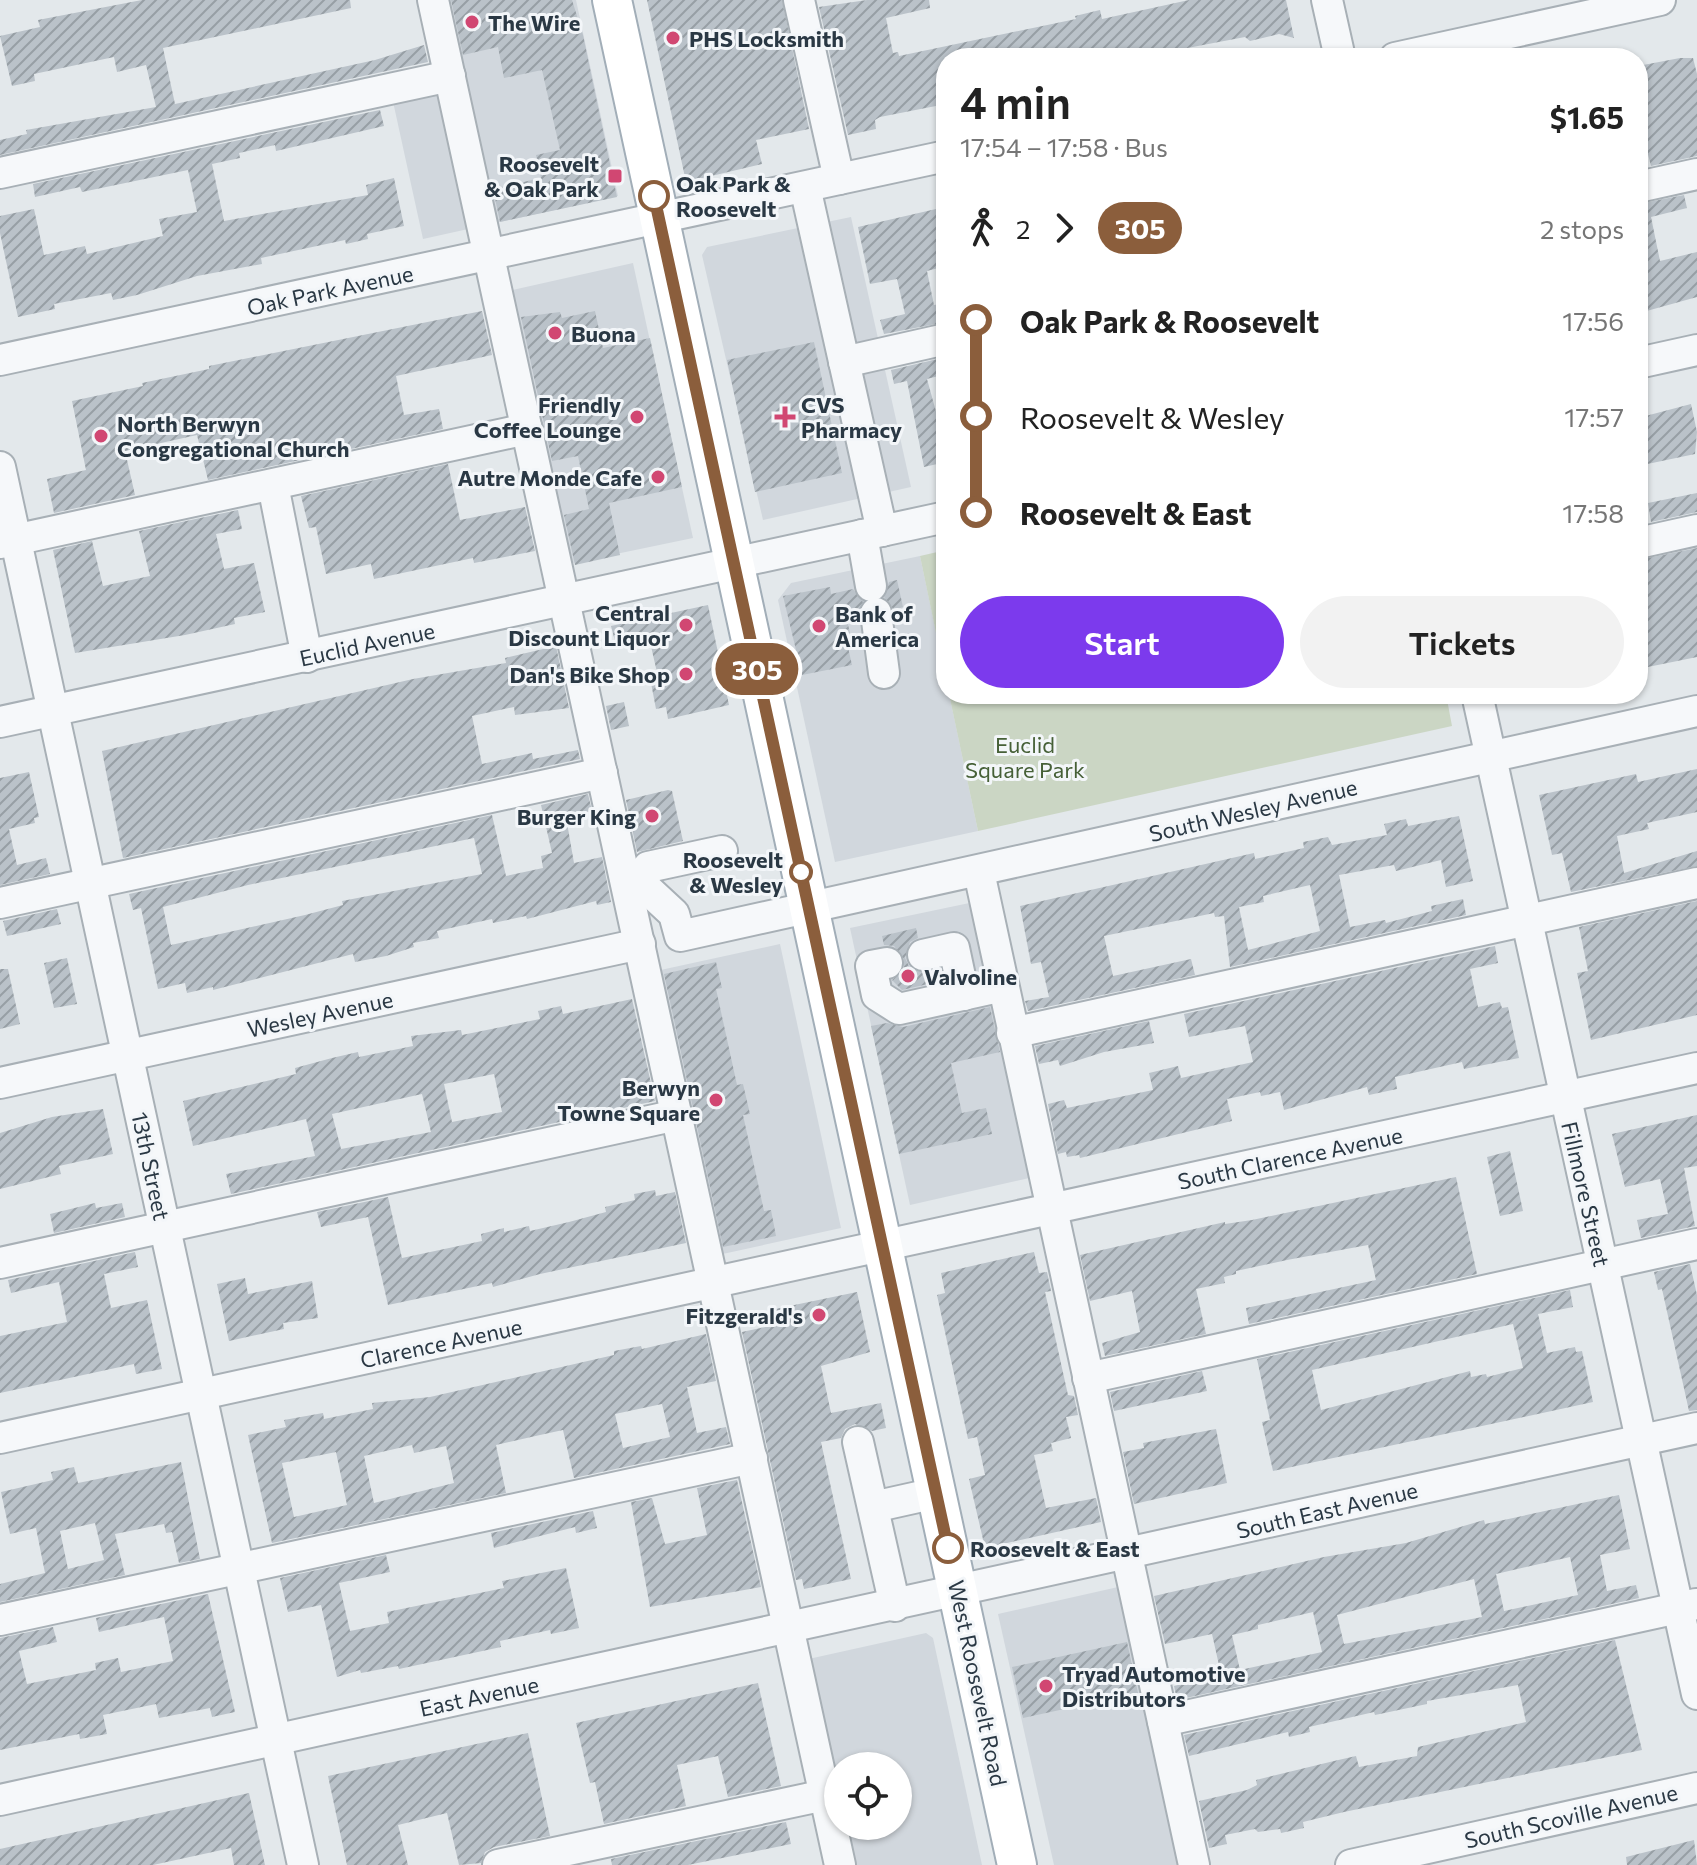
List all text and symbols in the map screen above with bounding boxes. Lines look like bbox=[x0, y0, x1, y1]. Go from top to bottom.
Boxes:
place label: The Wire bbox=[488, 9, 580, 36]
marker: The Wire bbox=[463, 13, 481, 31]
place label: PHS Locksmith bbox=[689, 25, 844, 52]
marker: PHS Locksmith bbox=[664, 29, 682, 47]
text: 4 min bbox=[960, 74, 1071, 128]
text: $1.65 bbox=[1550, 98, 1624, 135]
text: 17:54 – 17:58 · Bus bbox=[960, 131, 1168, 162]
place label: Roosevelt & Oak Park bbox=[484, 150, 599, 202]
marker: Roosevelt & Oak Park bbox=[606, 167, 624, 185]
place label: Oak Park & Roosevelt bbox=[676, 170, 791, 222]
marker: Oak Park & Roosevelt bbox=[639, 181, 669, 211]
icon: walk bbox=[960, 206, 1004, 250]
icon: forward bbox=[1042, 206, 1086, 250]
text: 305 bbox=[1114, 211, 1166, 245]
text: 2 bbox=[1016, 213, 1030, 244]
text: 2 stops bbox=[1540, 213, 1624, 244]
street label: Oak Park Avenue bbox=[244, 259, 416, 321]
text: Oak Park & Roosevelt bbox=[1020, 302, 1319, 339]
text: 17:56 bbox=[1562, 305, 1624, 336]
place label: Buona bbox=[571, 320, 636, 347]
marker: Buona bbox=[546, 324, 564, 342]
place label: Friendly Coffee Lounge bbox=[474, 391, 621, 443]
place label: CVS Pharmacy bbox=[801, 391, 902, 443]
text: Roosevelt & Wesley bbox=[1020, 398, 1284, 435]
text: 17:57 bbox=[1564, 401, 1624, 432]
marker: Friendly Coffee Lounge bbox=[628, 408, 646, 426]
marker: CVS Pharmacy bbox=[776, 408, 794, 426]
place label: North Berwyn Congregational Church bbox=[117, 410, 350, 462]
marker: North Berwyn Congregational Church bbox=[92, 427, 110, 445]
place label: Autre Monde Cafe bbox=[458, 464, 642, 491]
marker: Autre Monde Cafe bbox=[649, 468, 667, 486]
text: Roosevelt & East bbox=[1020, 494, 1251, 531]
text: 17:58 bbox=[1562, 497, 1624, 528]
button: Start bbox=[960, 596, 1284, 688]
button: Tickets bbox=[1300, 596, 1624, 688]
place label: Central Discount Liquor bbox=[508, 599, 670, 651]
place label: Bank of America bbox=[835, 600, 919, 652]
street label: Euclid Avenue bbox=[297, 616, 437, 672]
marker: Central Discount Liquor bbox=[677, 616, 695, 634]
marker: Bank of America bbox=[810, 617, 828, 635]
line badge: 305 bbox=[711, 643, 803, 695]
text: 305 bbox=[731, 652, 783, 686]
place label: Dan's Bike Shop bbox=[509, 661, 670, 688]
marker: Dan's Bike Shop bbox=[677, 665, 695, 683]
park label: Euclid Square Park bbox=[965, 731, 1085, 783]
street label: South Wesley Avenue bbox=[1146, 773, 1360, 847]
place label: Burger King bbox=[517, 803, 636, 830]
marker: Burger King bbox=[643, 807, 661, 825]
place label: Roosevelt & Wesley bbox=[683, 846, 783, 898]
marker: Roosevelt & Wesley bbox=[790, 861, 812, 883]
place label: Valvoline bbox=[924, 963, 1017, 990]
marker: Valvoline bbox=[899, 967, 917, 985]
street label: Wesley Avenue bbox=[245, 985, 395, 1043]
place label: Berwyn Towne Square bbox=[557, 1074, 700, 1126]
marker: Berwyn Towne Square bbox=[707, 1091, 725, 1109]
street label: 13th Street bbox=[126, 1109, 176, 1223]
street label: Fillmore Street bbox=[1556, 1119, 1616, 1269]
street label: South Clarence Avenue bbox=[1175, 1121, 1405, 1195]
place label: Fitzgerald's bbox=[686, 1302, 803, 1329]
marker: Fitzgerald's bbox=[810, 1306, 828, 1324]
street label: Clarence Avenue bbox=[358, 1313, 524, 1373]
street label: South East Avenue bbox=[1234, 1476, 1420, 1544]
marker: Roosevelt & East bbox=[933, 1533, 963, 1563]
place label: Roosevelt & East bbox=[970, 1535, 1140, 1562]
street label: West Roosevelt Road bbox=[943, 1578, 1013, 1788]
place label: Tryad Automotive Distributors bbox=[1062, 1660, 1246, 1712]
street label: East Avenue bbox=[417, 1670, 541, 1722]
marker: Tryad Automotive Distributors bbox=[1037, 1677, 1055, 1695]
map controls bbox=[824, 1752, 912, 1840]
button: locate bbox=[824, 1752, 912, 1840]
street label: South Scoville Avenue bbox=[1462, 1778, 1680, 1854]

